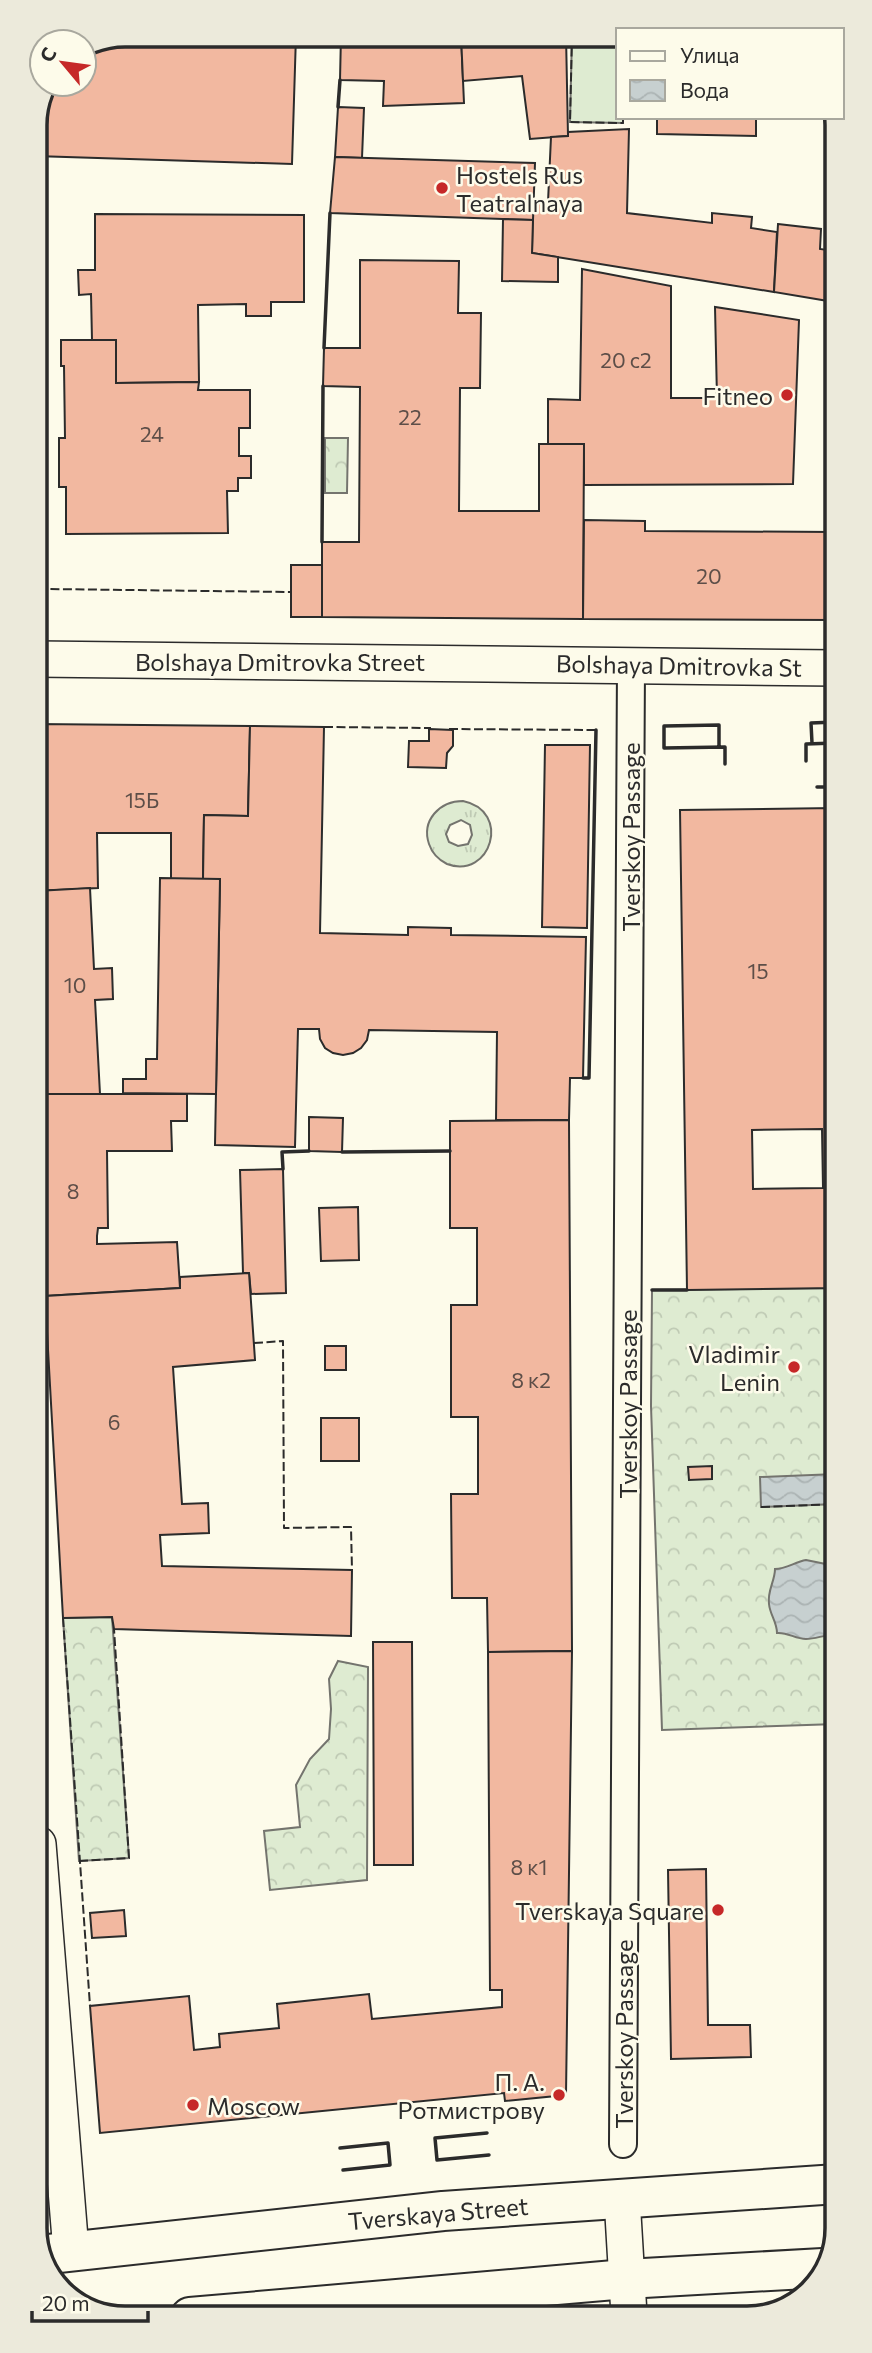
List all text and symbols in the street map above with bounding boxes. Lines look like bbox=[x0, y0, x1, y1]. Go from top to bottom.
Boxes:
north arrow bbox=[28, 28, 98, 98]
legend bbox=[616, 28, 844, 119]
text: Улица bbox=[680, 42, 739, 67]
text: С bbox=[34, 43, 61, 66]
text: Вода bbox=[680, 77, 729, 102]
place label: Hostels Rus Teatralnaya bbox=[456, 160, 583, 217]
marker: Hostels Rus Teatralnaya bbox=[434, 180, 450, 196]
house number: 20 с2 bbox=[600, 347, 652, 372]
place label: Fitneo bbox=[702, 381, 773, 410]
marker: Fitneo bbox=[779, 387, 795, 403]
house number: 22 bbox=[398, 404, 422, 429]
house number: 24 bbox=[140, 421, 164, 446]
house number: 20 bbox=[696, 563, 722, 588]
street label: Bolshaya Dmitrovka Street bbox=[135, 647, 425, 676]
street label: Bolshaya Dmitrovka St bbox=[556, 648, 802, 682]
street label: Tverskoy Passage bbox=[616, 742, 645, 932]
house number: 15Б bbox=[125, 787, 159, 812]
house number: 15 bbox=[747, 958, 769, 983]
house number: 10 bbox=[64, 972, 86, 997]
house number: 8 bbox=[67, 1178, 79, 1203]
street label: Tverskoy Passage bbox=[613, 1309, 642, 1499]
place label: Vladimir Lenin bbox=[688, 1339, 780, 1396]
marker: Vladimir Lenin bbox=[786, 1359, 802, 1375]
house number: 8 к2 bbox=[511, 1367, 551, 1392]
house number: 6 bbox=[108, 1409, 120, 1434]
house number: 8 к1 bbox=[511, 1854, 547, 1879]
place label: Tverskaya Square bbox=[515, 1896, 704, 1925]
marker: Tverskaya Square bbox=[710, 1902, 726, 1918]
street label: Tverskoy Passage bbox=[609, 1939, 638, 2129]
place label: П. А. Ротмистрову bbox=[398, 2067, 545, 2124]
marker: П. А. Ротмистрову bbox=[551, 2087, 567, 2103]
place label: Moscow bbox=[207, 2091, 300, 2120]
marker: Moscow bbox=[185, 2097, 201, 2113]
street label: Tverskaya Street bbox=[347, 2191, 530, 2235]
scale bar bbox=[32, 2280, 147, 2324]
text: 20 m bbox=[42, 2290, 90, 2315]

